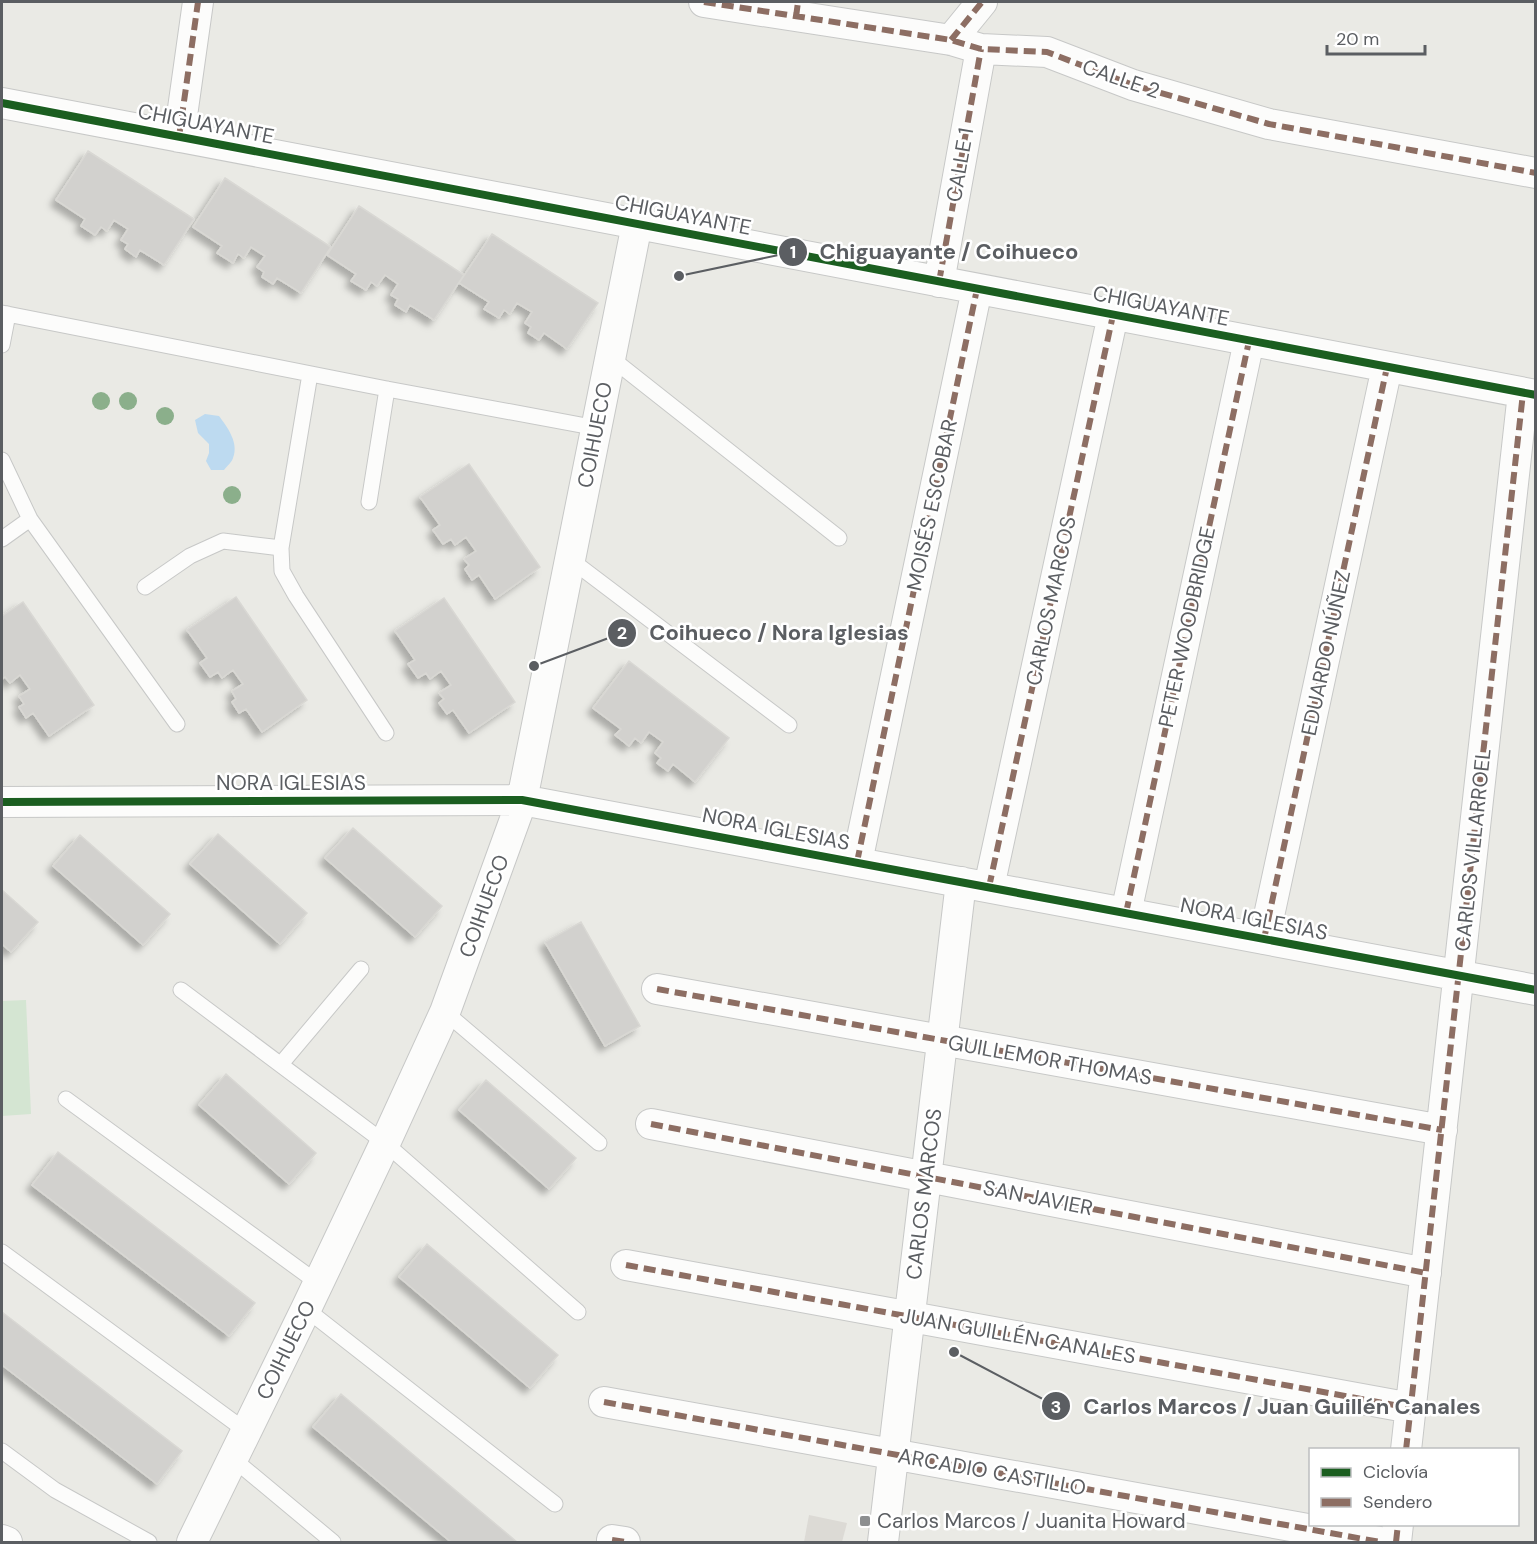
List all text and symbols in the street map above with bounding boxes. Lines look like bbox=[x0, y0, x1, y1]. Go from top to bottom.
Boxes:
scale bar bbox=[1327, 18, 1424, 56]
text: 20 m bbox=[1336, 27, 1379, 51]
street label: CALLE 2 bbox=[1078, 53, 1164, 105]
street label: CHIGUAYANTE bbox=[135, 97, 277, 151]
street label: CALLE 1 bbox=[940, 126, 980, 204]
street label: CHIGUAYANTE bbox=[612, 188, 754, 242]
callout: Chiguayante / Coihueco bbox=[778, 232, 1091, 272]
text: Chiguayante / Coihueco bbox=[820, 237, 1078, 266]
text: 1 bbox=[790, 240, 796, 264]
street label: CHIGUAYANTE bbox=[1090, 279, 1232, 333]
street label: COIHUECO bbox=[571, 380, 619, 490]
street label: MOISÉS ESCOBAR bbox=[900, 417, 964, 593]
street label: CARLOS MARCOS bbox=[1019, 514, 1083, 688]
street label: PETER WOODBRIDGE bbox=[1152, 524, 1222, 730]
street label: EDUARDO NÚÑEZ bbox=[1295, 568, 1357, 738]
callout: Coihueco / Nora Iglesias bbox=[607, 613, 921, 653]
text: Coihueco / Nora Iglesias bbox=[649, 618, 909, 647]
text: 2 bbox=[617, 621, 627, 645]
street label: CARLOS VILLARROEL bbox=[1448, 747, 1498, 953]
street label: NORA IGLESIAS bbox=[216, 769, 366, 797]
street label: NORA IGLESIAS bbox=[700, 801, 852, 857]
street label: COIHUECO bbox=[452, 851, 516, 961]
street label: NORA IGLESIAS bbox=[1178, 891, 1330, 947]
street label: GUILLEMOR THOMAS bbox=[946, 1028, 1154, 1092]
street label: CARLOS MARCOS bbox=[900, 1107, 948, 1281]
street label: SAN JAVIER bbox=[981, 1174, 1095, 1222]
street label: COIHUECO bbox=[250, 1296, 322, 1404]
street label: JUAN GUILLÉN CANALES bbox=[898, 1301, 1138, 1371]
callout: Carlos Marcos / Juan Guillén Canales bbox=[1041, 1386, 1493, 1426]
text: Carlos Marcos / Juan Guillén Canales bbox=[1083, 1392, 1481, 1421]
text: 3 bbox=[1051, 1395, 1061, 1419]
street label: ARCADIO CASTILLO bbox=[896, 1442, 1088, 1502]
legend bbox=[1309, 1448, 1519, 1526]
text: Ciclovía bbox=[1363, 1460, 1428, 1484]
text: Sendero bbox=[1363, 1490, 1433, 1514]
place label: Carlos Marcos / Juanita Howard bbox=[877, 1507, 1186, 1535]
marker: Carlos Marcos / Juanita Howard bbox=[858, 1514, 872, 1528]

